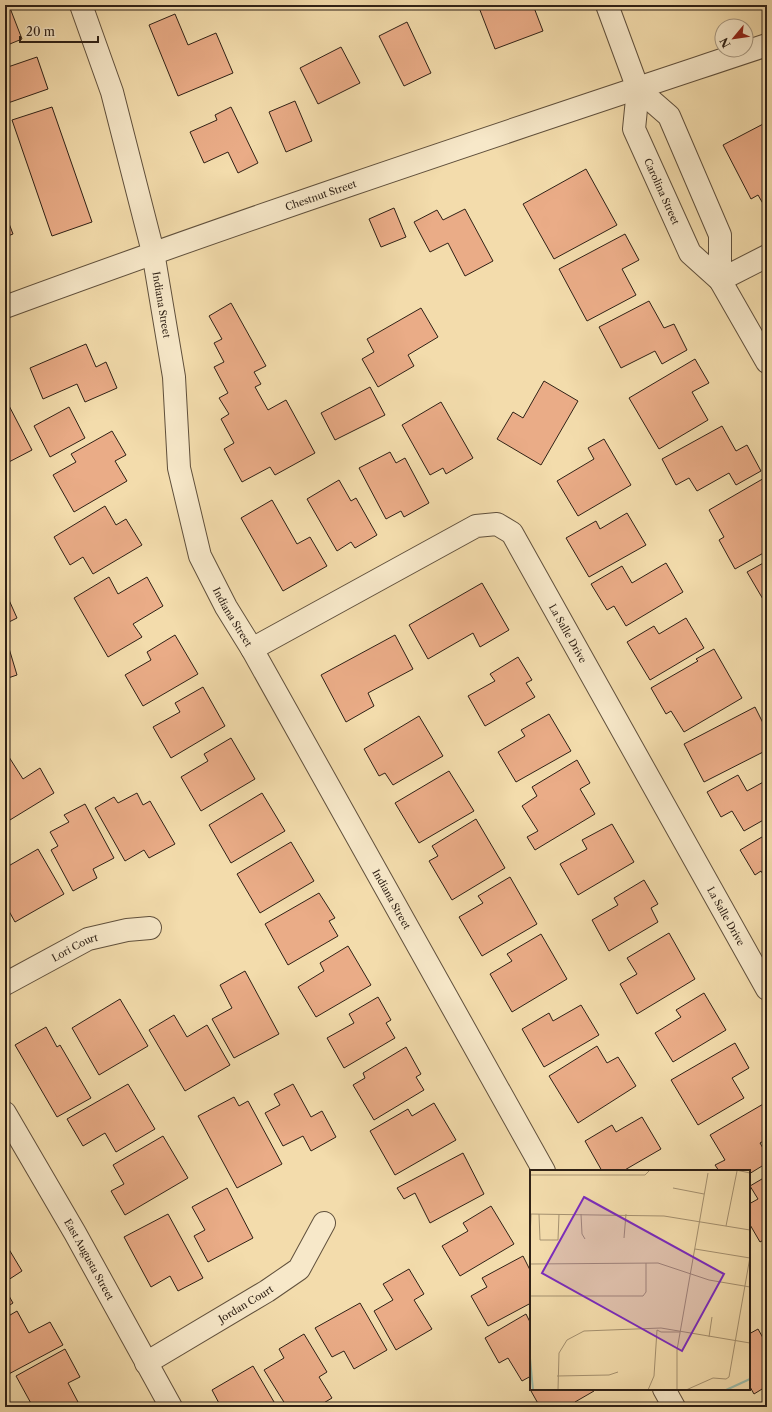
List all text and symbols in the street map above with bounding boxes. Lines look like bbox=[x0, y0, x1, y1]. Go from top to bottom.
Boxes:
scale bar bbox=[20, 18, 98, 44]
north arrow bbox=[714, 18, 754, 58]
text: 20 m bbox=[26, 24, 55, 39]
text: N bbox=[717, 35, 734, 50]
street label: Carolina Street bbox=[641, 156, 683, 227]
street label: Chestnut Street bbox=[284, 177, 359, 214]
street label: Indiana Street bbox=[149, 271, 173, 339]
street label: Indiana Street bbox=[210, 585, 255, 650]
street label: La Salle Drive bbox=[546, 602, 590, 666]
street label: Indiana Street bbox=[369, 867, 414, 932]
street label: La Salle Drive bbox=[704, 884, 748, 949]
street label: Lori Court bbox=[49, 931, 100, 965]
inset map bbox=[530, 1170, 750, 1390]
street label: East Augusta Street bbox=[61, 1217, 117, 1303]
street label: Jordan Court bbox=[214, 1282, 276, 1327]

